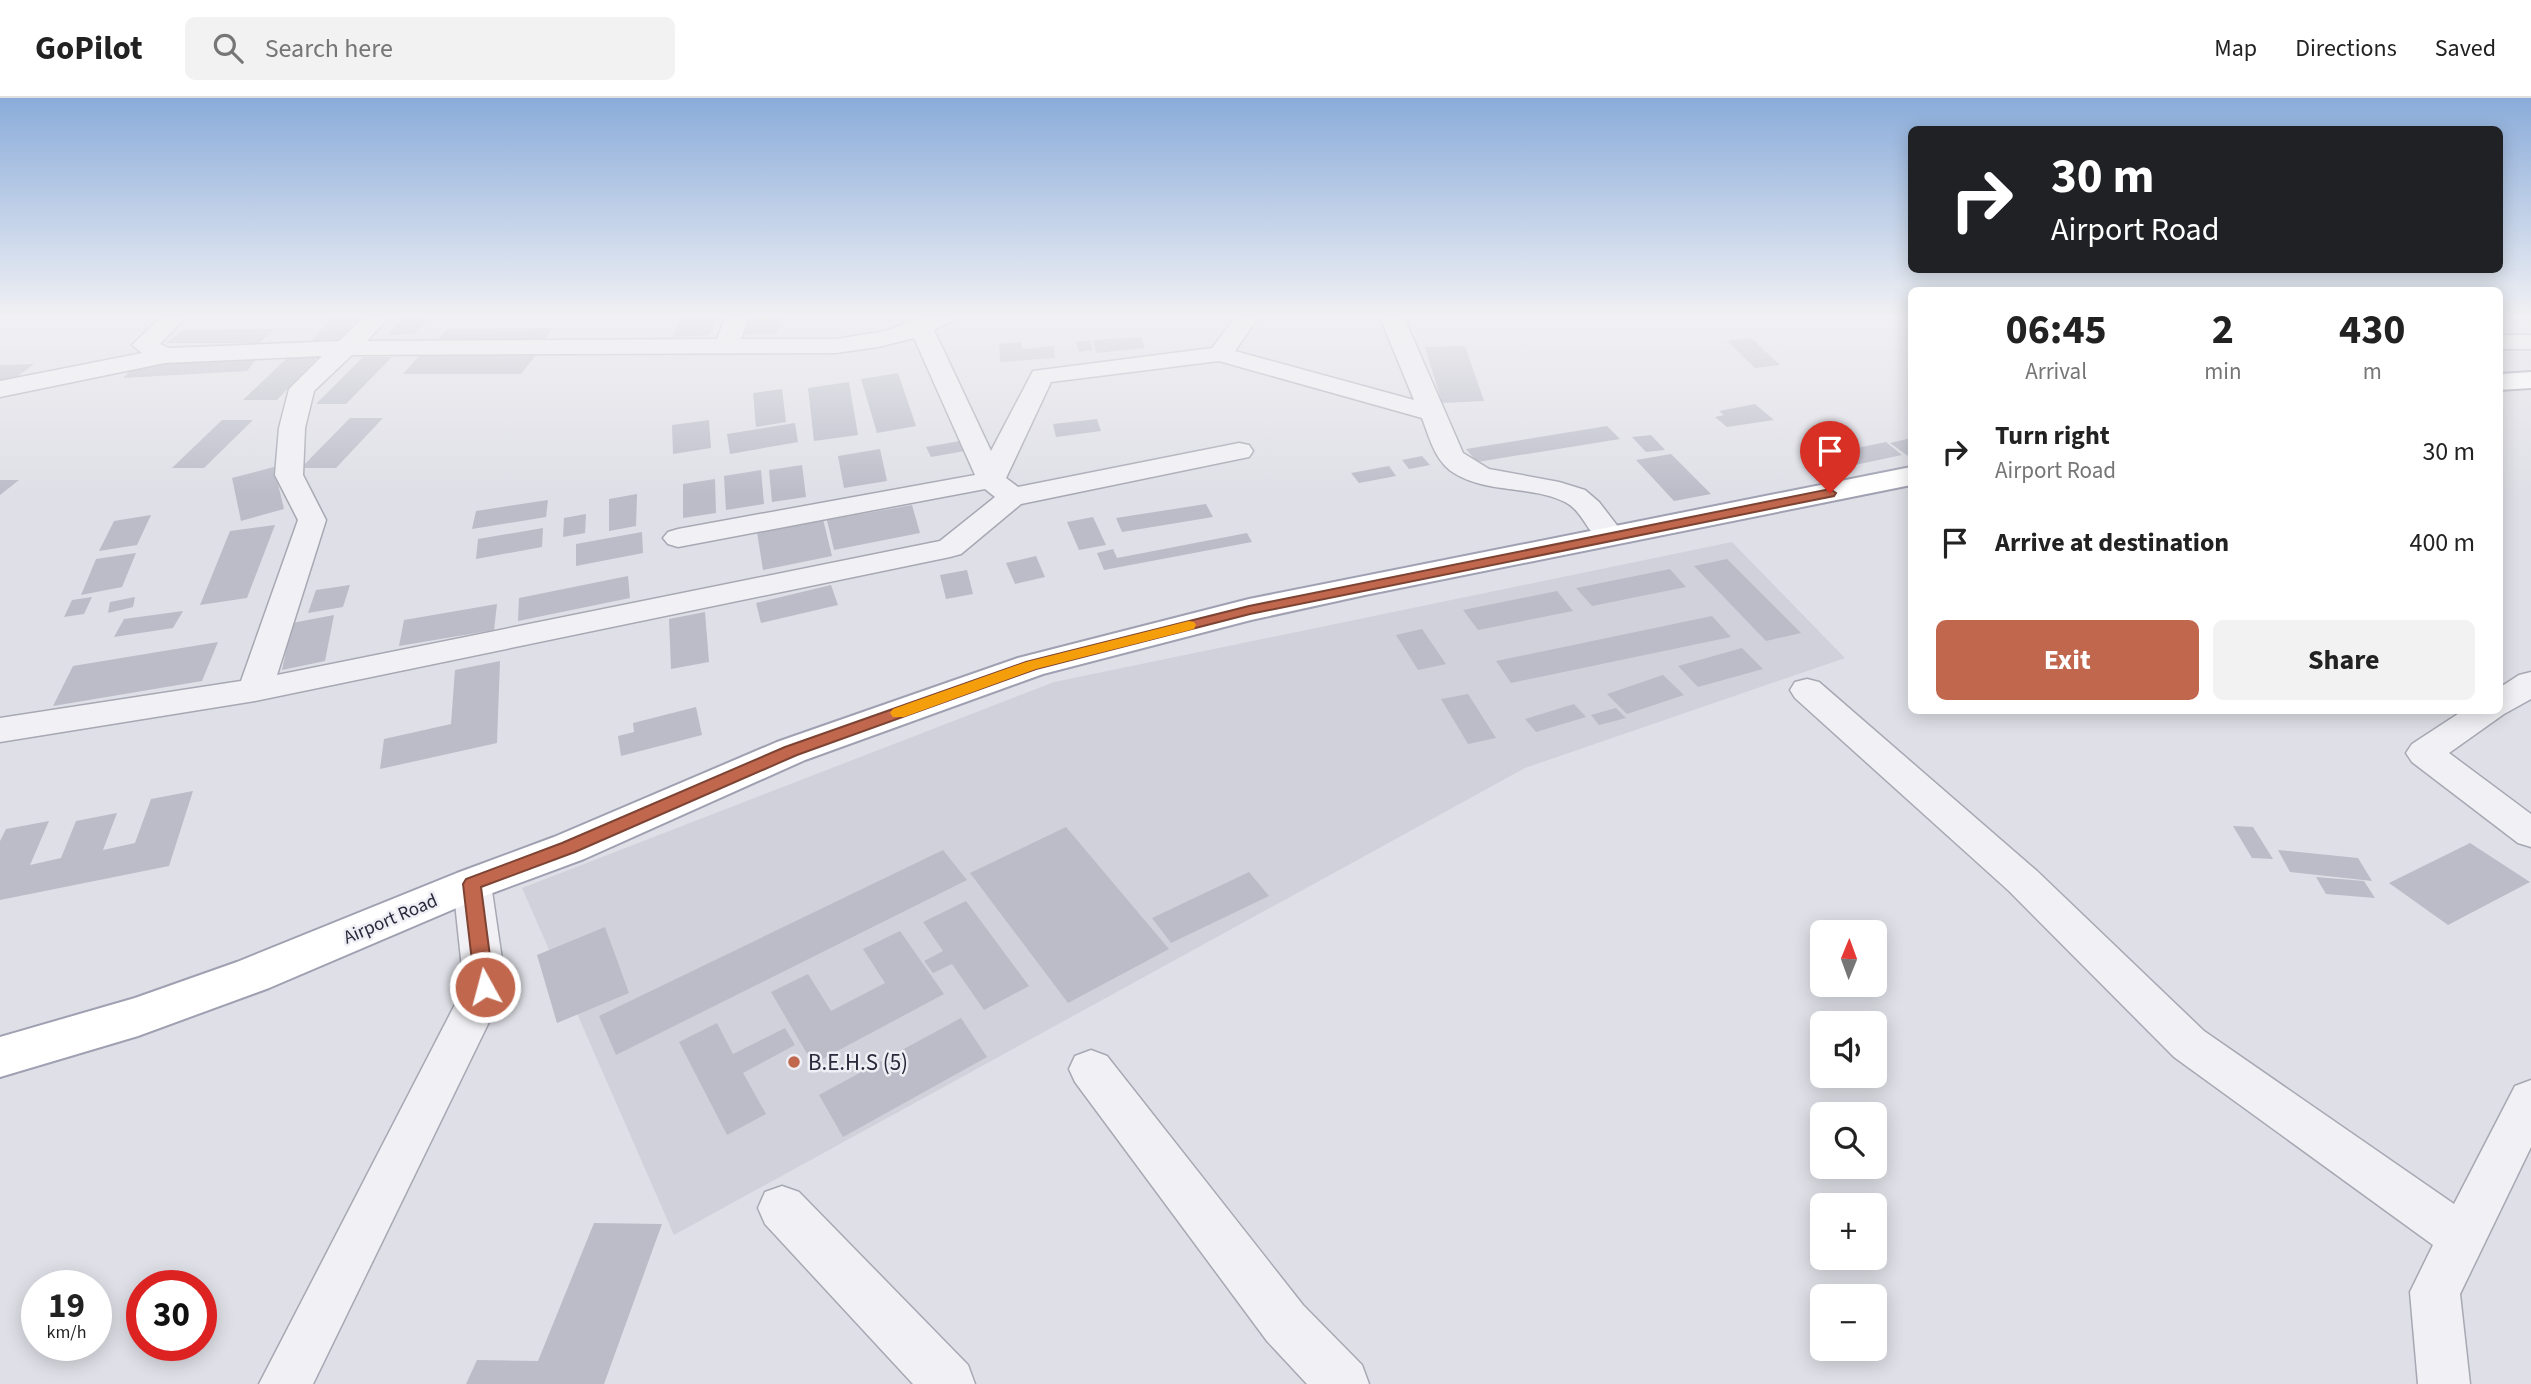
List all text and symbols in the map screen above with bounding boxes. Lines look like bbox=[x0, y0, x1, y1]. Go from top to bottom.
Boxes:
search box bbox=[185, 17, 675, 80]
text: GoPilot bbox=[35, 25, 143, 72]
icon: search bbox=[209, 29, 247, 67]
text: Search here bbox=[265, 30, 393, 67]
text: Map bbox=[2214, 31, 2257, 66]
text: Directions bbox=[2295, 31, 2397, 66]
text: Saved bbox=[2435, 31, 2496, 66]
text: 30 m bbox=[2051, 142, 2155, 212]
icon: right bbox=[1936, 154, 2027, 245]
text: Airport Road bbox=[2051, 207, 2219, 253]
text: 06:45 bbox=[2005, 300, 2107, 360]
text: 2 bbox=[2212, 300, 2234, 360]
text: 430 bbox=[2339, 300, 2406, 360]
text: Arrival bbox=[2025, 355, 2087, 388]
text: min bbox=[2204, 355, 2242, 388]
text: m bbox=[2363, 355, 2382, 388]
text: Turn right bbox=[1995, 417, 2110, 454]
pin bbox=[1800, 421, 1860, 493]
icon: arrive bbox=[1811, 432, 1849, 470]
icon: right bbox=[1936, 433, 1974, 471]
text: 30 m bbox=[2422, 433, 2475, 470]
text: Airport Road bbox=[1995, 454, 2116, 487]
icon: arrive bbox=[1936, 524, 1974, 562]
text: Arrive at destination bbox=[1995, 524, 2229, 561]
text: 400 m bbox=[2409, 524, 2475, 561]
button: Exit bbox=[1936, 620, 2199, 700]
button: Share bbox=[2213, 620, 2475, 700]
street label: Airport Road bbox=[339, 887, 442, 951]
north arrow bbox=[1810, 920, 1886, 998]
map controls bbox=[1810, 920, 1887, 1361]
position arrow bbox=[448, 950, 522, 1024]
button: sound bbox=[1810, 1011, 1887, 1088]
place label: B.E.H.S (5) bbox=[808, 1046, 908, 1079]
marker: B.E.H.S (5) bbox=[786, 1054, 802, 1070]
button: search bbox=[1810, 1102, 1887, 1179]
button: + bbox=[1810, 1193, 1887, 1270]
speed limit sign: 30 bbox=[126, 1270, 217, 1361]
text: 19 bbox=[48, 1281, 85, 1331]
button: − bbox=[1810, 1284, 1887, 1361]
text: km/h bbox=[47, 1320, 86, 1345]

